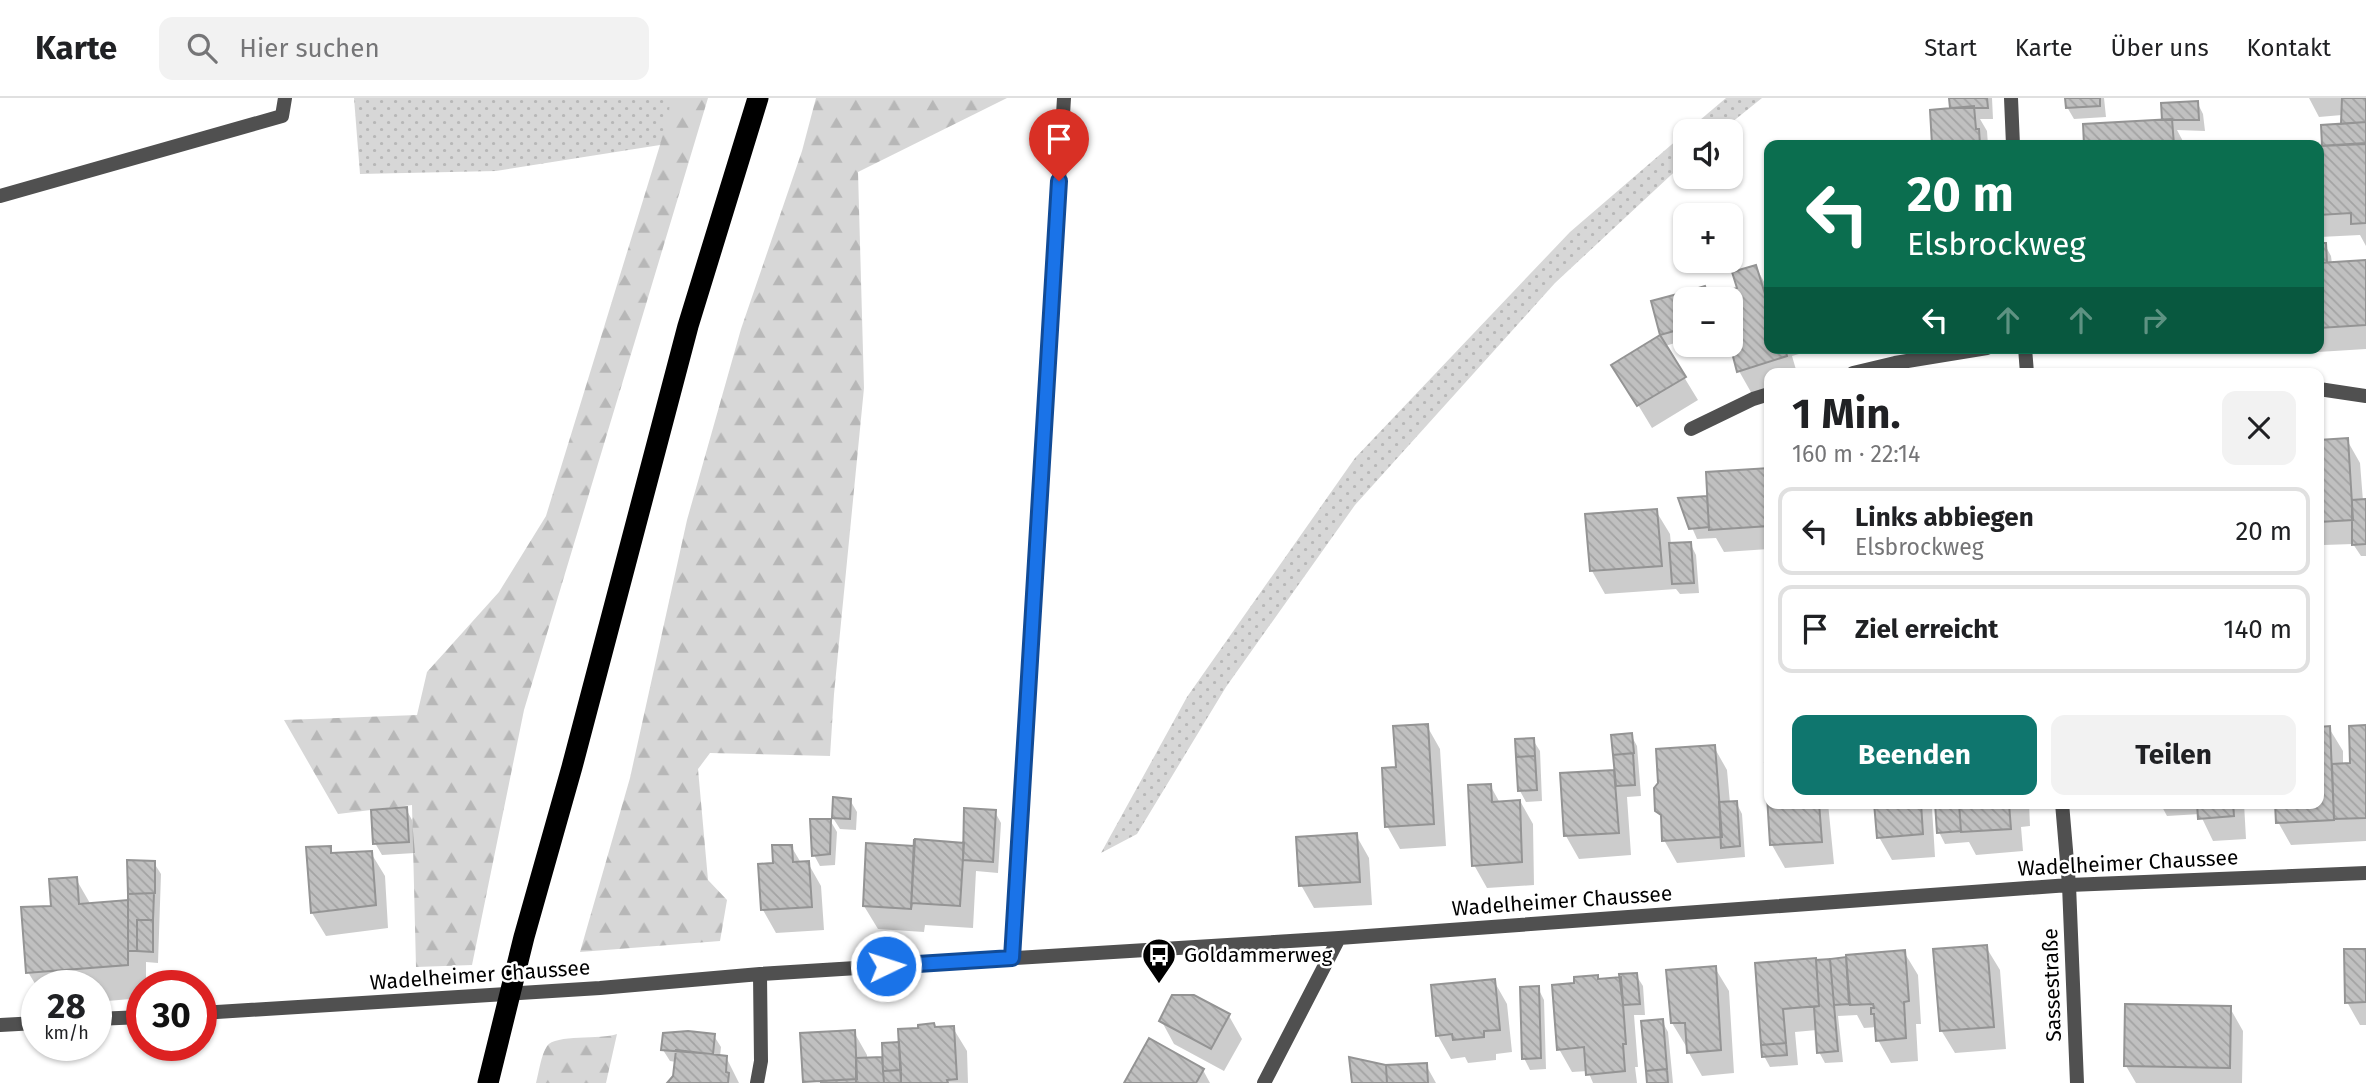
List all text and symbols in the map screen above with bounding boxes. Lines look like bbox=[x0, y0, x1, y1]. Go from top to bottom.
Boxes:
search box bbox=[159, 17, 649, 80]
text: Karte bbox=[35, 28, 117, 68]
icon: search bbox=[183, 29, 221, 67]
text: Hier suchen bbox=[239, 33, 380, 64]
text: Start bbox=[1924, 34, 1977, 62]
text: Karte bbox=[2015, 34, 2073, 62]
text: Über uns bbox=[2111, 34, 2209, 62]
text: Kontakt bbox=[2247, 34, 2331, 62]
pin bbox=[1029, 109, 1089, 181]
map controls bbox=[1673, 119, 1743, 357]
button: sound bbox=[1673, 119, 1743, 189]
icon: arrive bbox=[1040, 120, 1078, 158]
text: 20 m bbox=[1907, 165, 2014, 224]
icon: left bbox=[1792, 168, 1883, 259]
button: + bbox=[1673, 203, 1743, 273]
text: Elsbrockweg bbox=[1907, 225, 2086, 263]
button: − bbox=[1673, 287, 1743, 357]
icon: left bbox=[1916, 301, 1954, 339]
icon: ahead bbox=[1989, 301, 2027, 339]
icon: ahead bbox=[2062, 301, 2100, 339]
icon: right bbox=[2135, 301, 2173, 339]
text: 1 Min. bbox=[1792, 389, 1901, 439]
button: close bbox=[2222, 391, 2296, 465]
text: 160 m · 22:14 bbox=[1792, 440, 1920, 468]
text: Links abbiegen bbox=[1855, 502, 2034, 533]
icon: left bbox=[1796, 512, 1834, 550]
text: 20 m bbox=[2235, 516, 2292, 547]
text: Elsbrockweg bbox=[1855, 533, 1984, 561]
icon: arrive bbox=[1796, 610, 1834, 648]
text: Ziel erreicht bbox=[1855, 614, 1998, 645]
text: 140 m bbox=[2223, 614, 2292, 645]
button: Beenden bbox=[1792, 715, 2037, 795]
button: Teilen bbox=[2051, 715, 2296, 795]
street label: Wadelheimer Chaussee bbox=[2017, 844, 2239, 882]
street label: Wadelheimer Chaussee bbox=[1451, 880, 1673, 922]
street label: Sassestraße bbox=[2037, 928, 2067, 1042]
position arrow bbox=[849, 929, 923, 1003]
bus stop icon: Goldammerweg bbox=[1140, 936, 1178, 985]
place label: Goldammerweg bbox=[1184, 942, 1333, 968]
street label: Wadelheimer Chaussee bbox=[369, 954, 591, 996]
speed limit sign: 30 bbox=[126, 970, 217, 1061]
text: 28 bbox=[47, 985, 86, 1027]
text: km/h bbox=[44, 1022, 89, 1044]

